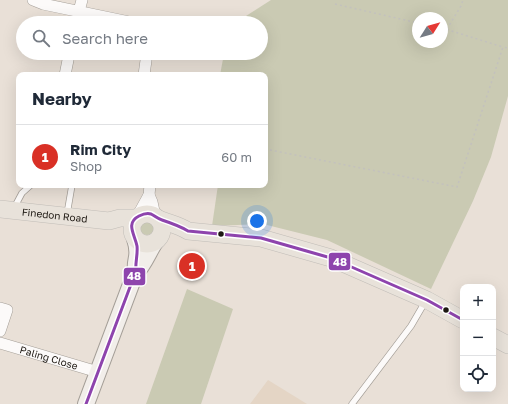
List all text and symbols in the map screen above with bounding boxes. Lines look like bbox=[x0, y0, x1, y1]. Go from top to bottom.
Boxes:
north arrow bbox=[412, 12, 448, 48]
search box bbox=[16, 16, 268, 60]
icon: search bbox=[30, 27, 52, 49]
text: Search here bbox=[62, 29, 148, 47]
text: Nearby bbox=[32, 88, 92, 109]
text: Rim City bbox=[70, 140, 131, 158]
text: 1 bbox=[42, 149, 48, 165]
text: 60 m bbox=[221, 149, 252, 165]
text: Shop bbox=[70, 158, 102, 174]
street label: Finedon Road bbox=[21, 205, 88, 225]
your location bbox=[247, 211, 267, 231]
unlabelled marker bbox=[216, 229, 226, 239]
pin: 1 bbox=[179, 251, 205, 281]
line badge: 48 bbox=[328, 252, 351, 271]
text: 48 bbox=[333, 255, 347, 268]
line badge: 48 bbox=[123, 267, 146, 286]
text: 48 bbox=[127, 269, 141, 282]
map controls bbox=[460, 284, 496, 392]
button: + bbox=[460, 284, 496, 320]
unlabelled marker bbox=[441, 305, 451, 315]
button: − bbox=[460, 320, 496, 356]
street label: Paling Close bbox=[19, 343, 79, 372]
button: locate bbox=[460, 356, 496, 392]

